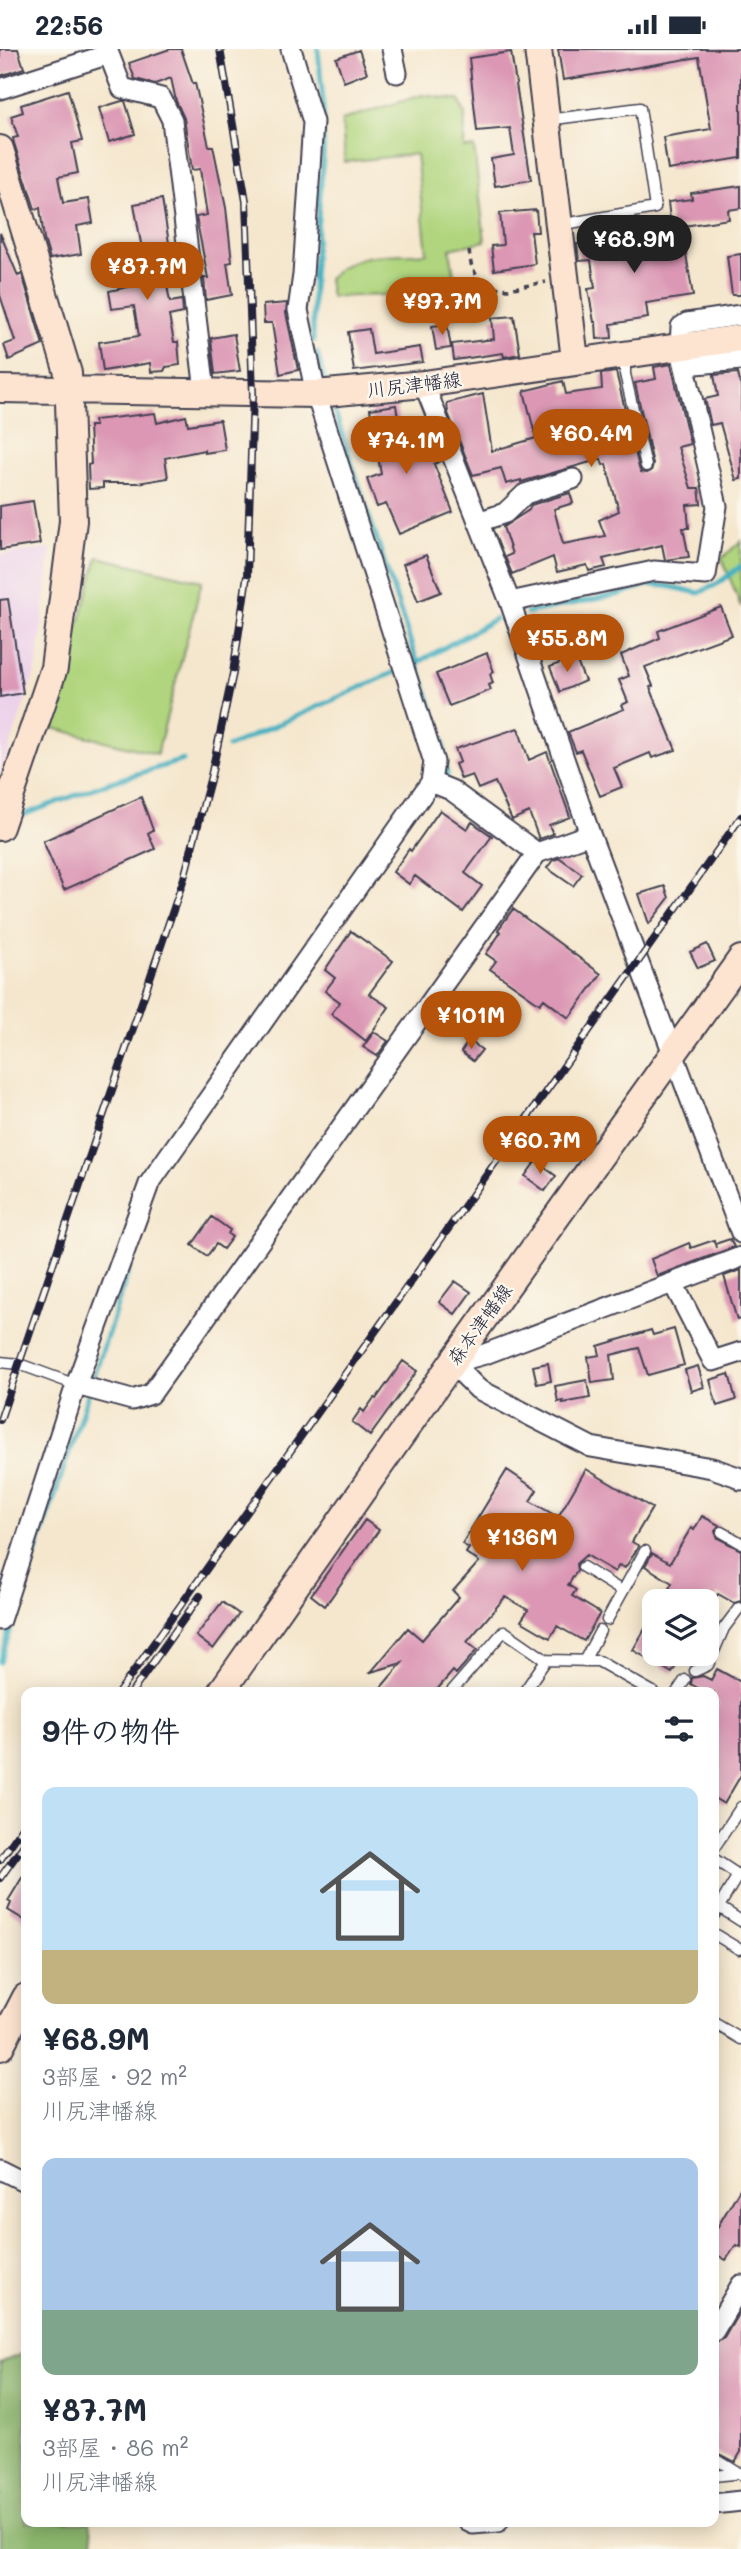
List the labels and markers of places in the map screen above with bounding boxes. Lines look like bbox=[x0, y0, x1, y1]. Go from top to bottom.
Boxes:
pin: ¥68.9M bbox=[577, 215, 691, 275]
pin: ¥87.7M bbox=[90, 243, 204, 302]
pin: ¥97.7M bbox=[385, 278, 499, 337]
pin: ¥60.4M bbox=[534, 409, 648, 469]
pin: ¥74.1M bbox=[349, 417, 463, 476]
pin: ¥55.8M bbox=[510, 615, 624, 674]
pin: ¥101M bbox=[422, 991, 520, 1051]
pin: ¥60.7M bbox=[483, 1117, 597, 1176]
pin: ¥136M bbox=[473, 1513, 571, 1573]

